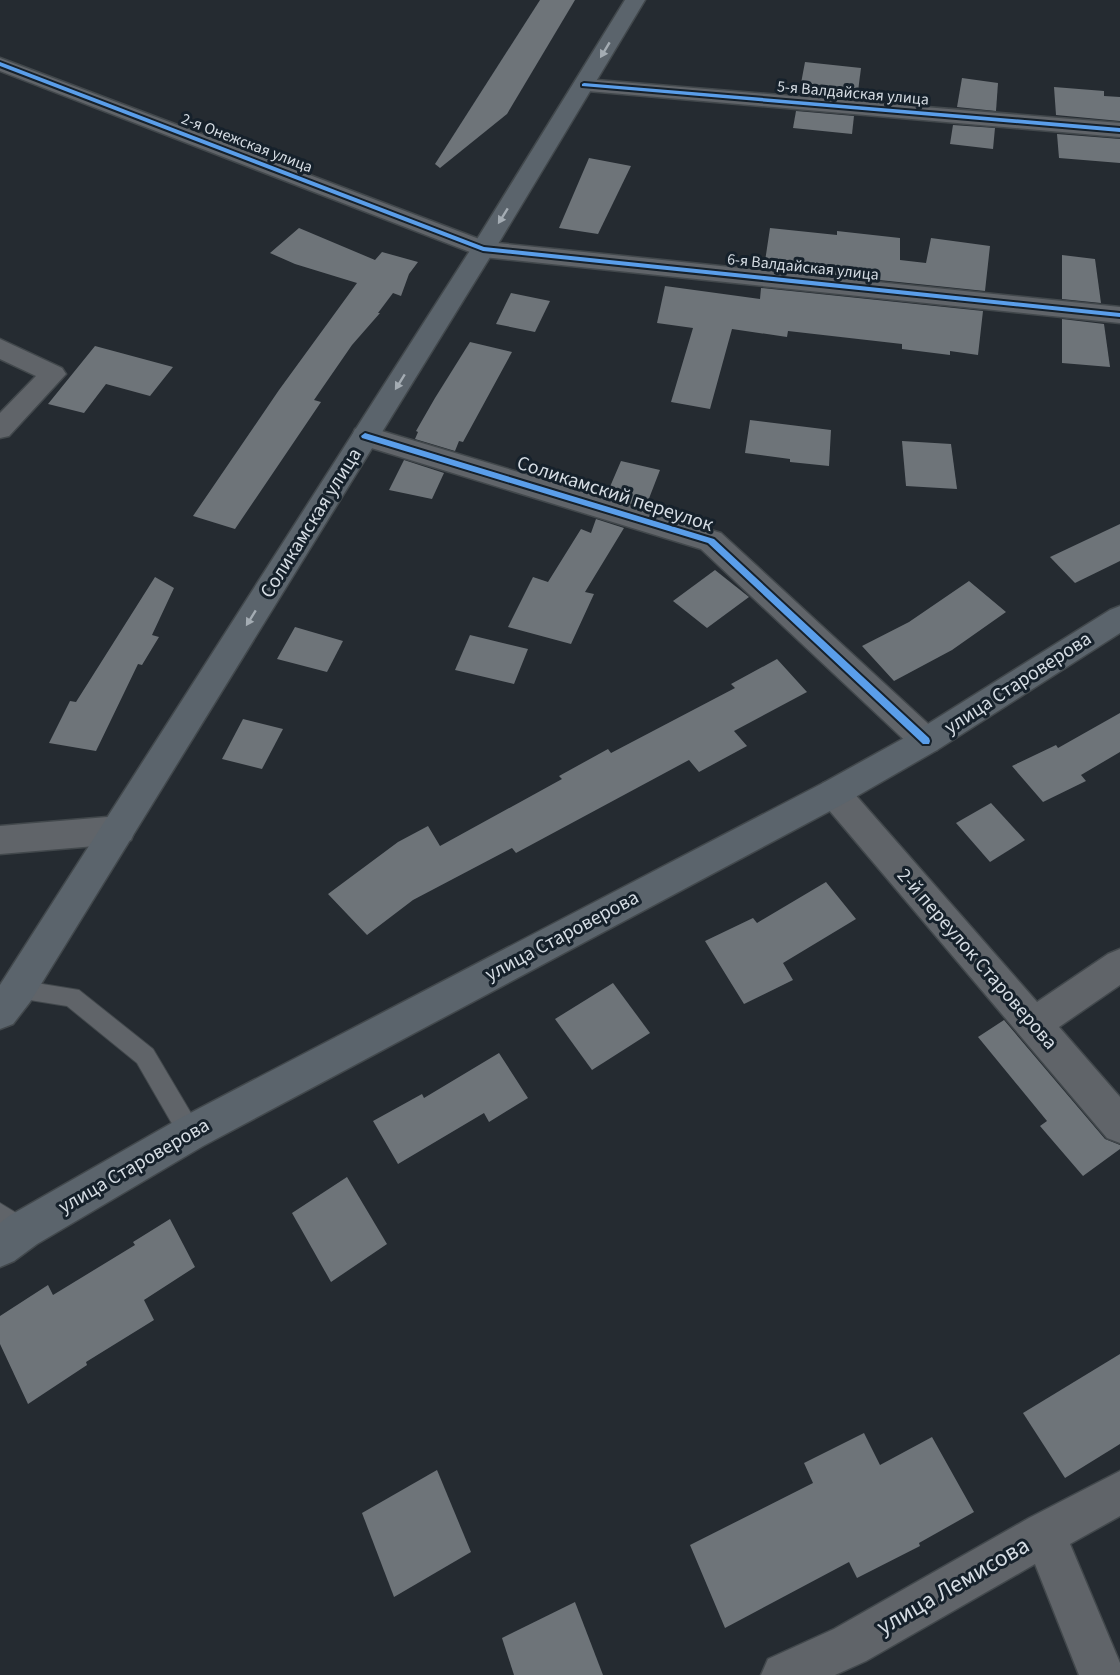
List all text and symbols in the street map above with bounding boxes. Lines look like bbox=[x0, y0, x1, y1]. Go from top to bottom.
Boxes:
one-way arrow bbox=[600, 42, 611, 58]
street label: 5-я Валдайская улица bbox=[776, 75, 930, 111]
street label: 2-я Онежская улица bbox=[178, 108, 316, 178]
one-way arrow bbox=[498, 208, 509, 224]
street label: 6-я Валдайская улица bbox=[726, 248, 880, 286]
one-way arrow bbox=[394, 374, 405, 390]
street label: Соликамская улица bbox=[253, 443, 369, 603]
street label: Соликамский переулок bbox=[513, 449, 717, 539]
one-way arrow bbox=[246, 610, 257, 626]
street label: улица Староверова bbox=[939, 625, 1097, 741]
street label: 2-й переулок Староверова bbox=[890, 862, 1064, 1056]
street label: улица Староверова bbox=[480, 884, 644, 988]
street label: улица Староверова bbox=[53, 1111, 215, 1221]
street label: улица Лемисова bbox=[870, 1528, 1036, 1644]

